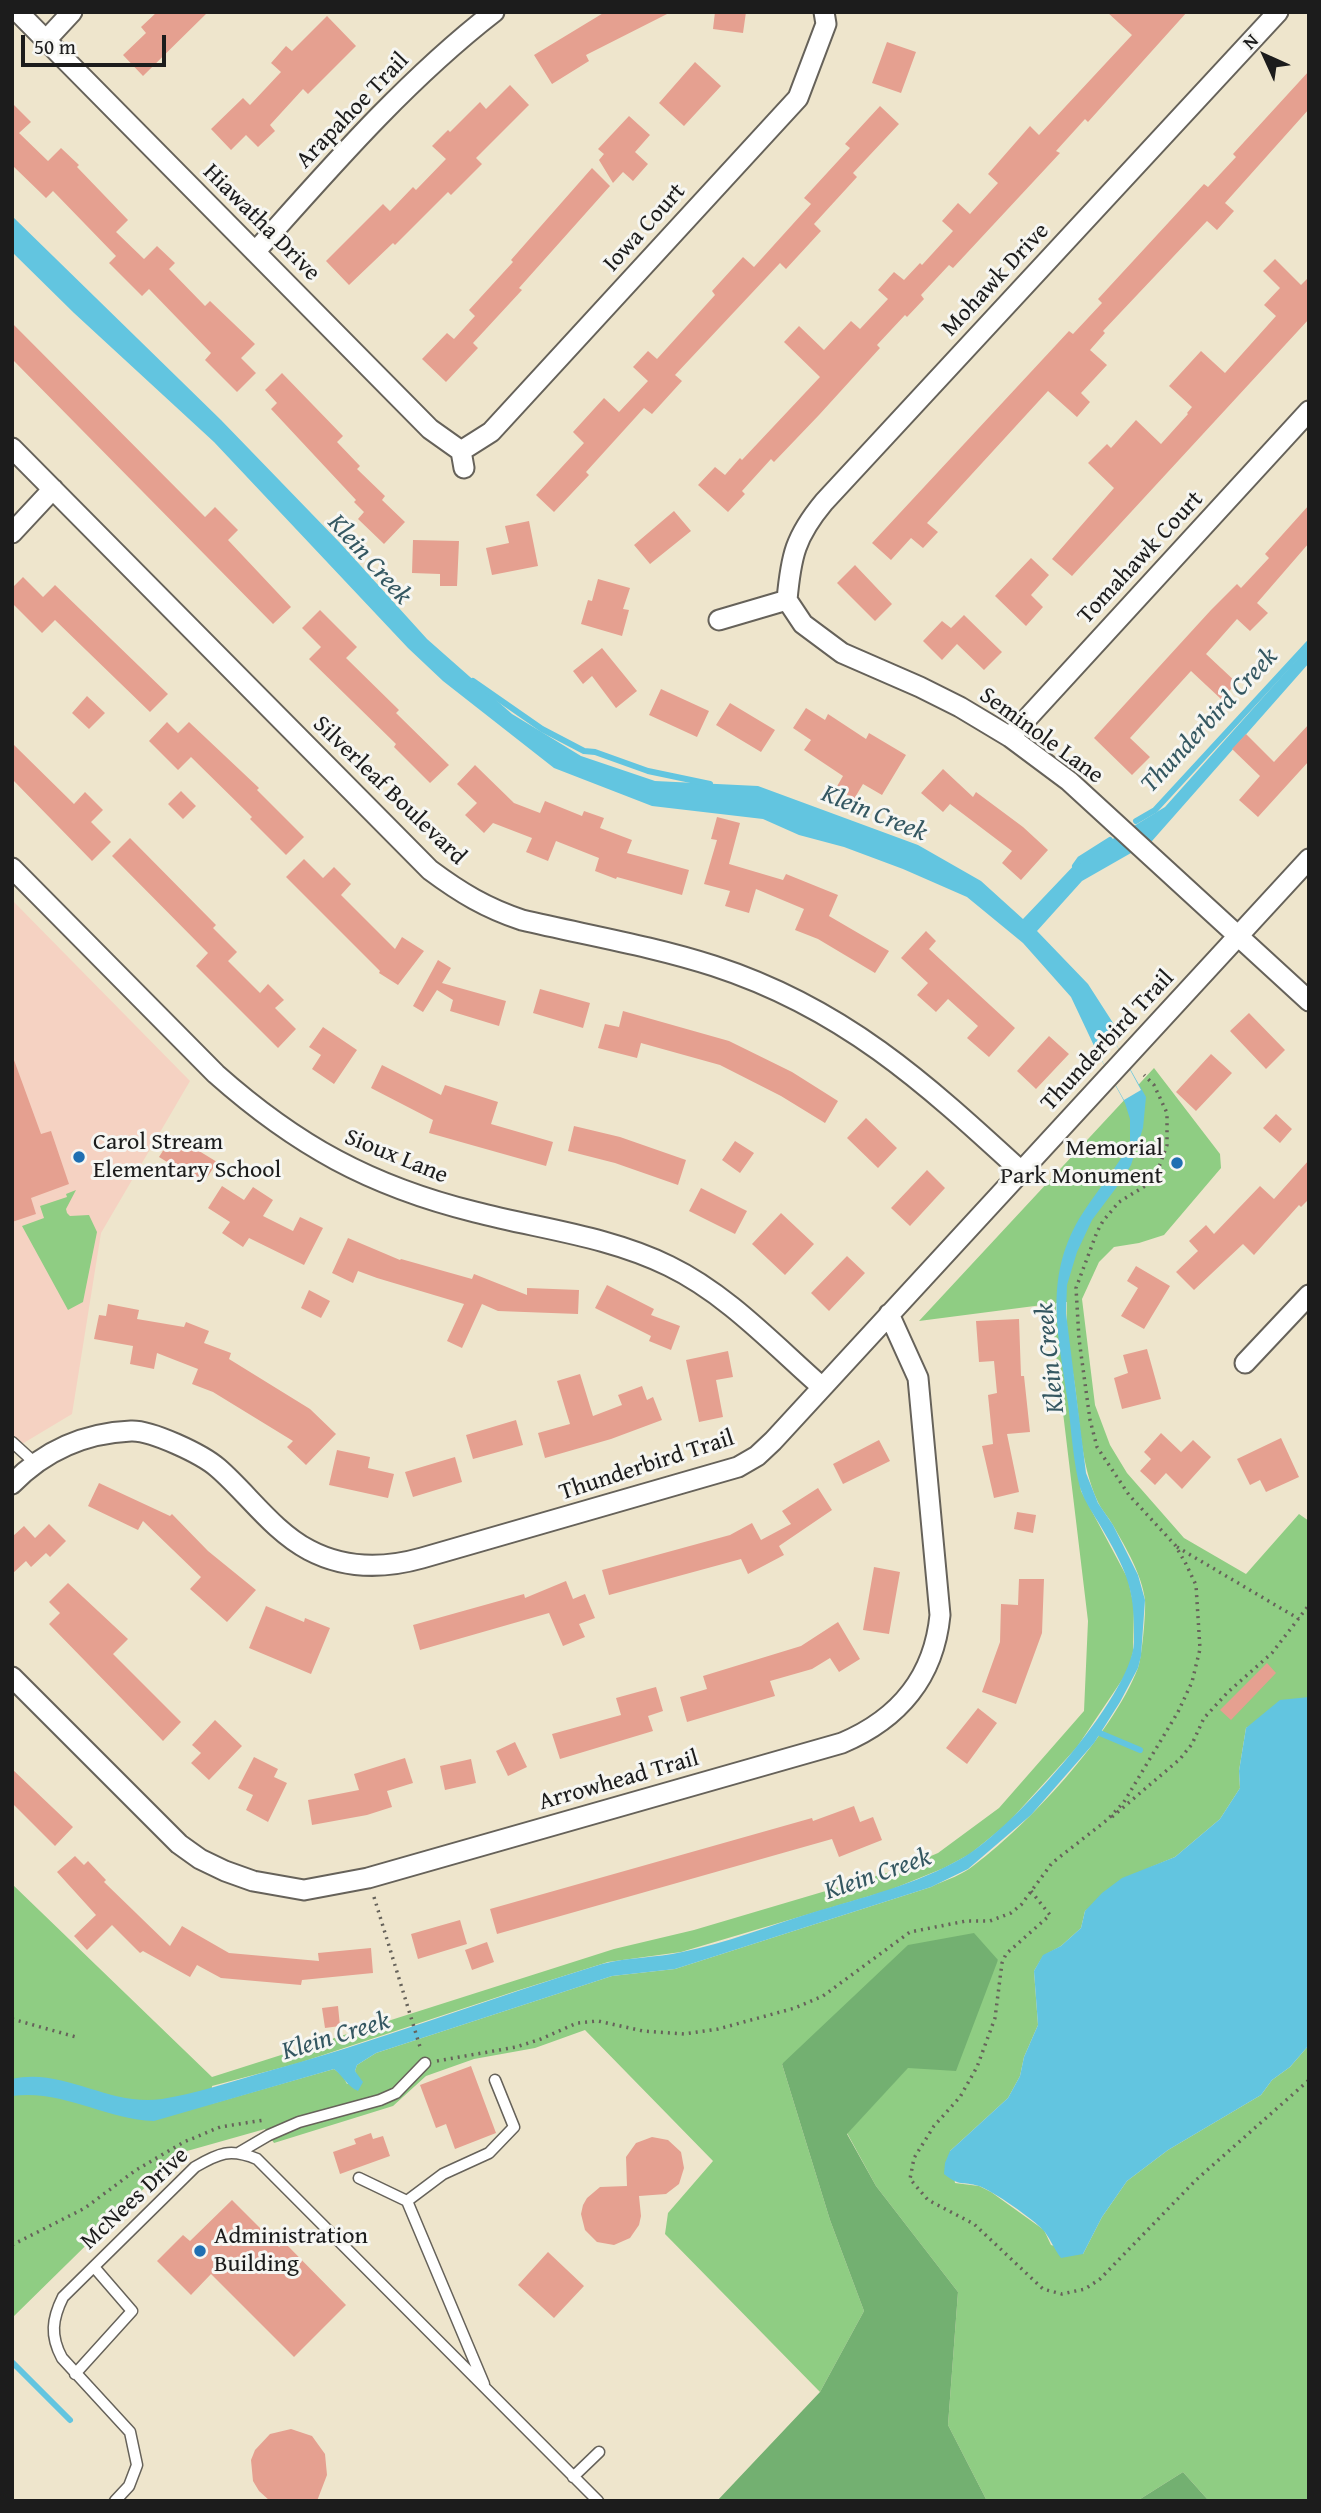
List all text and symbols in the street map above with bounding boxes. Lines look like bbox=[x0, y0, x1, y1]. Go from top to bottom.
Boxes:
scale bar bbox=[24, 21, 170, 65]
north arrow bbox=[1230, 21, 1300, 91]
text: N bbox=[1236, 27, 1265, 56]
text: 50 m bbox=[34, 31, 76, 62]
street label: Arapahoe Trail bbox=[291, 47, 415, 175]
street label: Hiawatha Drive bbox=[196, 158, 326, 288]
street label: Iowa Court bbox=[598, 178, 692, 278]
street label: Mohawk Drive bbox=[936, 217, 1056, 343]
street label: Tomahawk Court bbox=[1072, 486, 1210, 630]
water label: Klein Creek bbox=[320, 508, 418, 612]
water label: Thunderbird Creek bbox=[1135, 642, 1285, 800]
street label: Seminole Lane bbox=[973, 681, 1109, 791]
street label: Silverleaf Boulevard bbox=[306, 710, 472, 872]
water label: Klein Creek bbox=[817, 779, 931, 849]
street label: Thunderbird Trail bbox=[1035, 965, 1181, 1117]
street label: Sioux Lane bbox=[340, 1123, 452, 1191]
place label: Carol Stream Elementary School bbox=[93, 1129, 281, 1185]
place label: Memorial Park Monument bbox=[1000, 1135, 1163, 1191]
marker: Carol Stream Elementary School bbox=[71, 1149, 87, 1165]
marker: Memorial Park Monument bbox=[1169, 1155, 1185, 1171]
water label: Klein Creek bbox=[1030, 1301, 1072, 1415]
street label: Thunderbird Trail bbox=[556, 1424, 738, 1508]
street label: Arrowhead Trail bbox=[536, 1744, 702, 1818]
water label: Klein Creek bbox=[820, 1842, 936, 1908]
water label: Klein Creek bbox=[278, 2006, 394, 2068]
street label: McNees Drive bbox=[75, 2142, 195, 2256]
place label: Administration Building bbox=[214, 2223, 368, 2279]
marker: Administration Building bbox=[192, 2243, 208, 2259]

